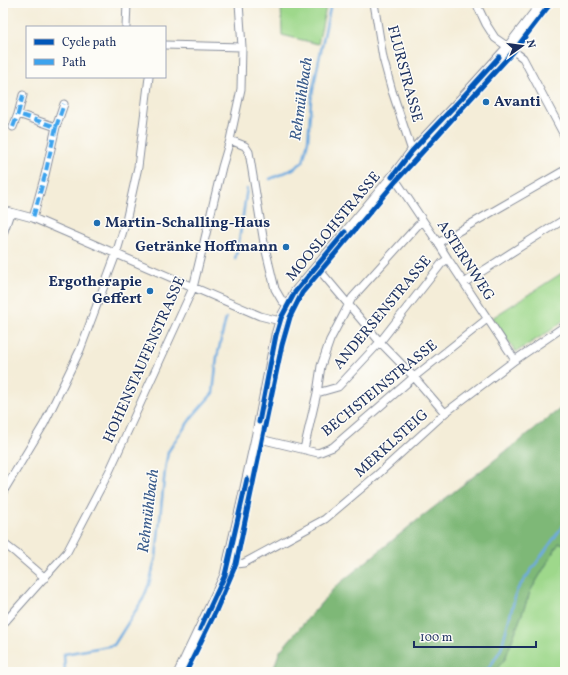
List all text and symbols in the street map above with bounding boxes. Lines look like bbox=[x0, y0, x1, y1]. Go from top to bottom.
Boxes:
street label: FLURSTRASSE bbox=[381, 23, 427, 125]
legend bbox=[26, 26, 166, 78]
north arrow bbox=[502, 26, 542, 66]
text: Cycle path bbox=[62, 35, 117, 51]
text: N bbox=[522, 38, 538, 50]
text: Path bbox=[62, 55, 86, 71]
water label: Rehmühlbach bbox=[285, 56, 319, 142]
place label: Avanti bbox=[494, 92, 541, 113]
marker: Avanti bbox=[481, 97, 491, 107]
street label: MOOSLOHSTRASSE bbox=[282, 168, 386, 286]
place label: Martin-Schalling-Haus bbox=[105, 213, 270, 234]
street label: ASTERNWEG bbox=[431, 217, 499, 305]
marker: Martin-Schalling-Haus bbox=[92, 218, 102, 228]
place label: Getränke Hoffmann bbox=[135, 237, 278, 258]
marker: Getränke Hoffmann bbox=[281, 242, 291, 252]
street label: ANDERSENSTRASSE bbox=[329, 252, 437, 374]
place label: Ergotherapie Geffert bbox=[48, 272, 142, 310]
street label: HOHENSTAUFENSTRASSE bbox=[99, 273, 191, 447]
marker: Ergotherapie Geffert bbox=[145, 286, 155, 296]
street label: BECHSTEINSTRASSE bbox=[318, 336, 442, 442]
street label: MERKLSTEIG bbox=[350, 405, 434, 483]
water label: Rehmühlbach bbox=[133, 468, 165, 554]
scale bar bbox=[414, 623, 536, 649]
text: 100 m bbox=[420, 630, 453, 646]

